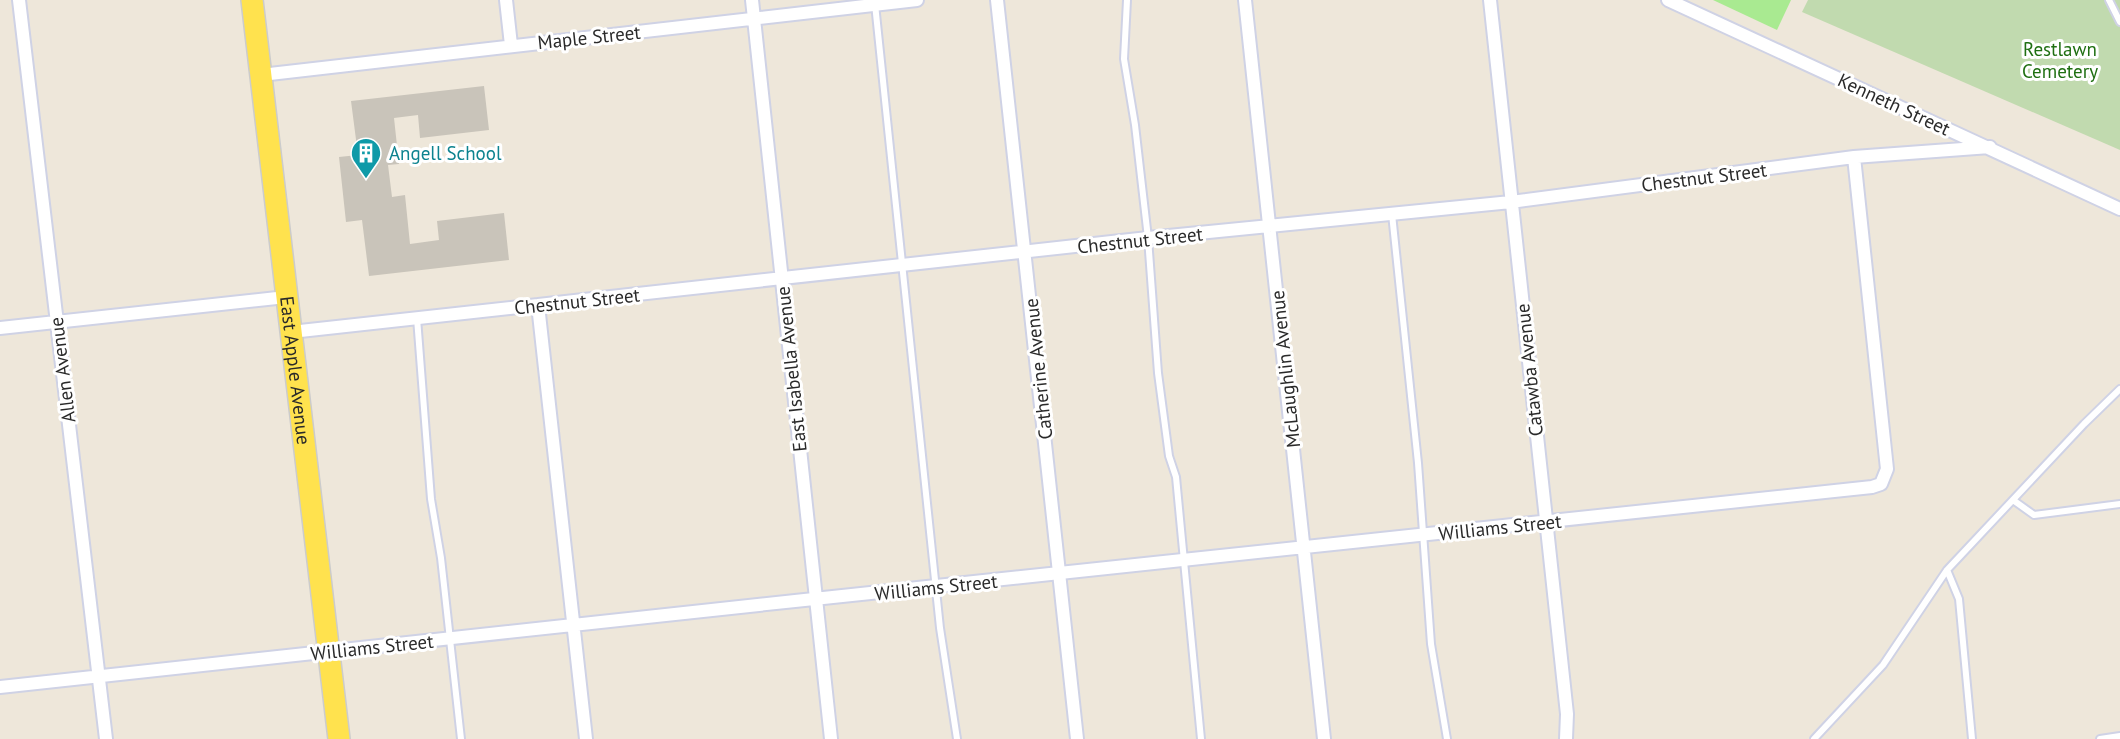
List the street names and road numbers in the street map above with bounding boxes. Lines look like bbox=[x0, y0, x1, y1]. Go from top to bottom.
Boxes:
street label: Maple Street bbox=[536, 20, 642, 54]
street label: Kenneth Street bbox=[1834, 68, 1955, 141]
street label: Chestnut Street bbox=[1640, 157, 1769, 197]
street label: Chestnut Street bbox=[1076, 221, 1204, 259]
street label: Chestnut Street bbox=[513, 282, 641, 320]
street label: East Isabella Avenue bbox=[770, 285, 812, 453]
street label: McLaughlin Avenue bbox=[1265, 289, 1305, 449]
street label: East Apple Avenue bbox=[275, 295, 316, 446]
street label: Catherine Avenue bbox=[1019, 297, 1057, 441]
street label: Catawba Avenue bbox=[1510, 302, 1548, 438]
street label: Allen Avenue bbox=[44, 316, 80, 424]
street label: Williams Street bbox=[1437, 509, 1563, 545]
street label: Williams Street bbox=[873, 569, 999, 605]
street label: Williams Street bbox=[309, 629, 435, 665]

